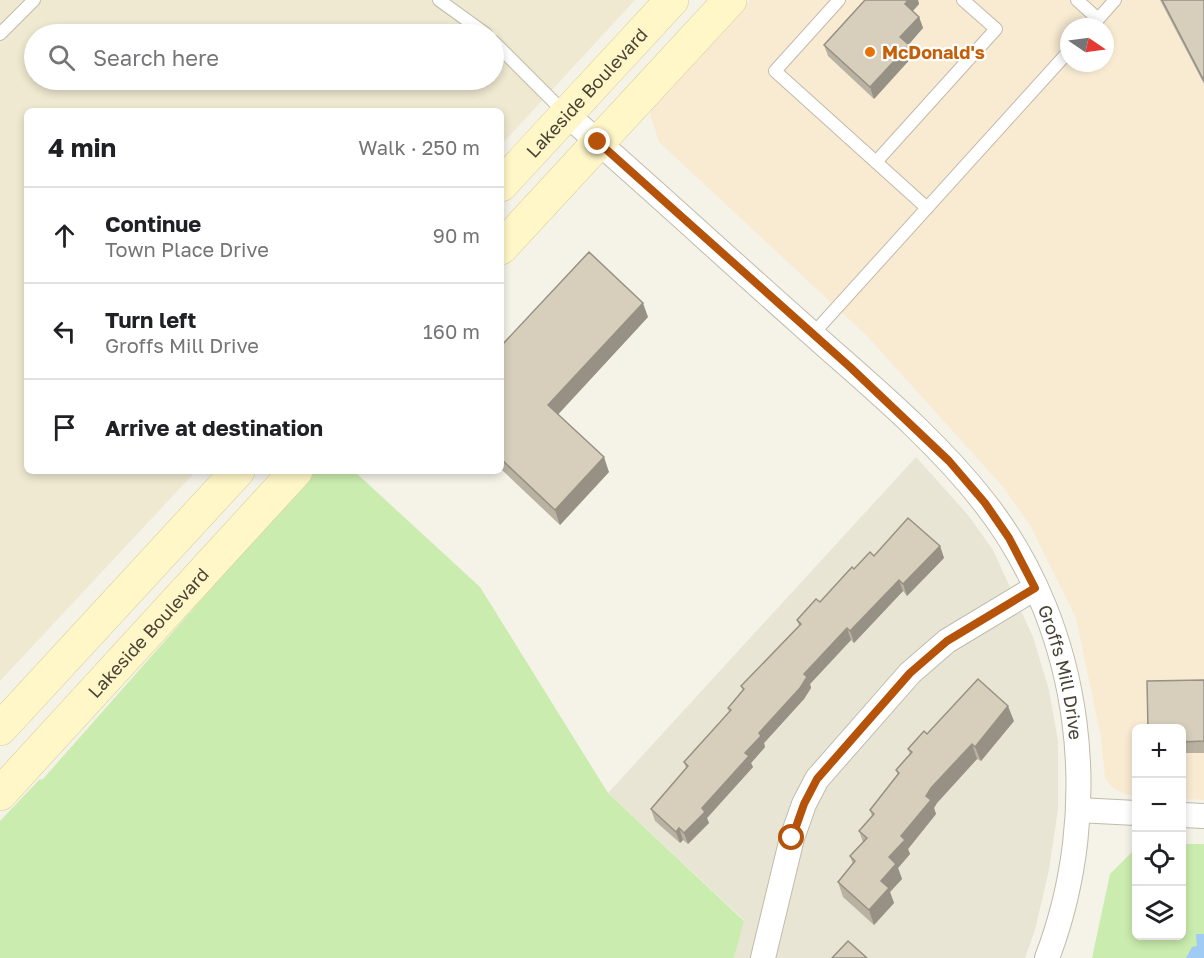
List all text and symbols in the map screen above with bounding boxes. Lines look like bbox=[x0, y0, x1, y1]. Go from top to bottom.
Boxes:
north arrow bbox=[1060, 18, 1114, 72]
street label: Lakeside Boulevard bbox=[521, 23, 652, 162]
search box bbox=[24, 24, 504, 90]
icon: search bbox=[45, 41, 78, 74]
place label: McDonald's bbox=[882, 41, 985, 63]
text: Search here bbox=[93, 44, 219, 71]
marker: McDonald's bbox=[863, 45, 877, 59]
route end bbox=[584, 128, 610, 154]
text: 4 min bbox=[48, 132, 116, 163]
text: Walk · 250 m bbox=[358, 135, 480, 159]
text: Continue bbox=[105, 210, 201, 237]
icon: ahead bbox=[48, 219, 81, 252]
text: 90 m bbox=[433, 223, 480, 247]
text: Town Place Drive bbox=[105, 237, 269, 261]
text: Turn left bbox=[105, 306, 196, 333]
icon: left bbox=[48, 315, 81, 348]
text: 160 m bbox=[423, 319, 480, 343]
text: Groffs Mill Drive bbox=[105, 333, 259, 357]
icon: arrive bbox=[48, 411, 81, 444]
text: Arrive at destination bbox=[105, 414, 323, 441]
street label: Lakeside Boulevard bbox=[83, 563, 213, 702]
street label: Groffs Mill Drive bbox=[1034, 601, 1087, 741]
map controls bbox=[1132, 724, 1186, 940]
button: + bbox=[1132, 724, 1186, 778]
button: − bbox=[1132, 778, 1186, 832]
route start bbox=[778, 824, 804, 850]
button: locate bbox=[1132, 832, 1186, 886]
button: layers bbox=[1132, 886, 1186, 940]

